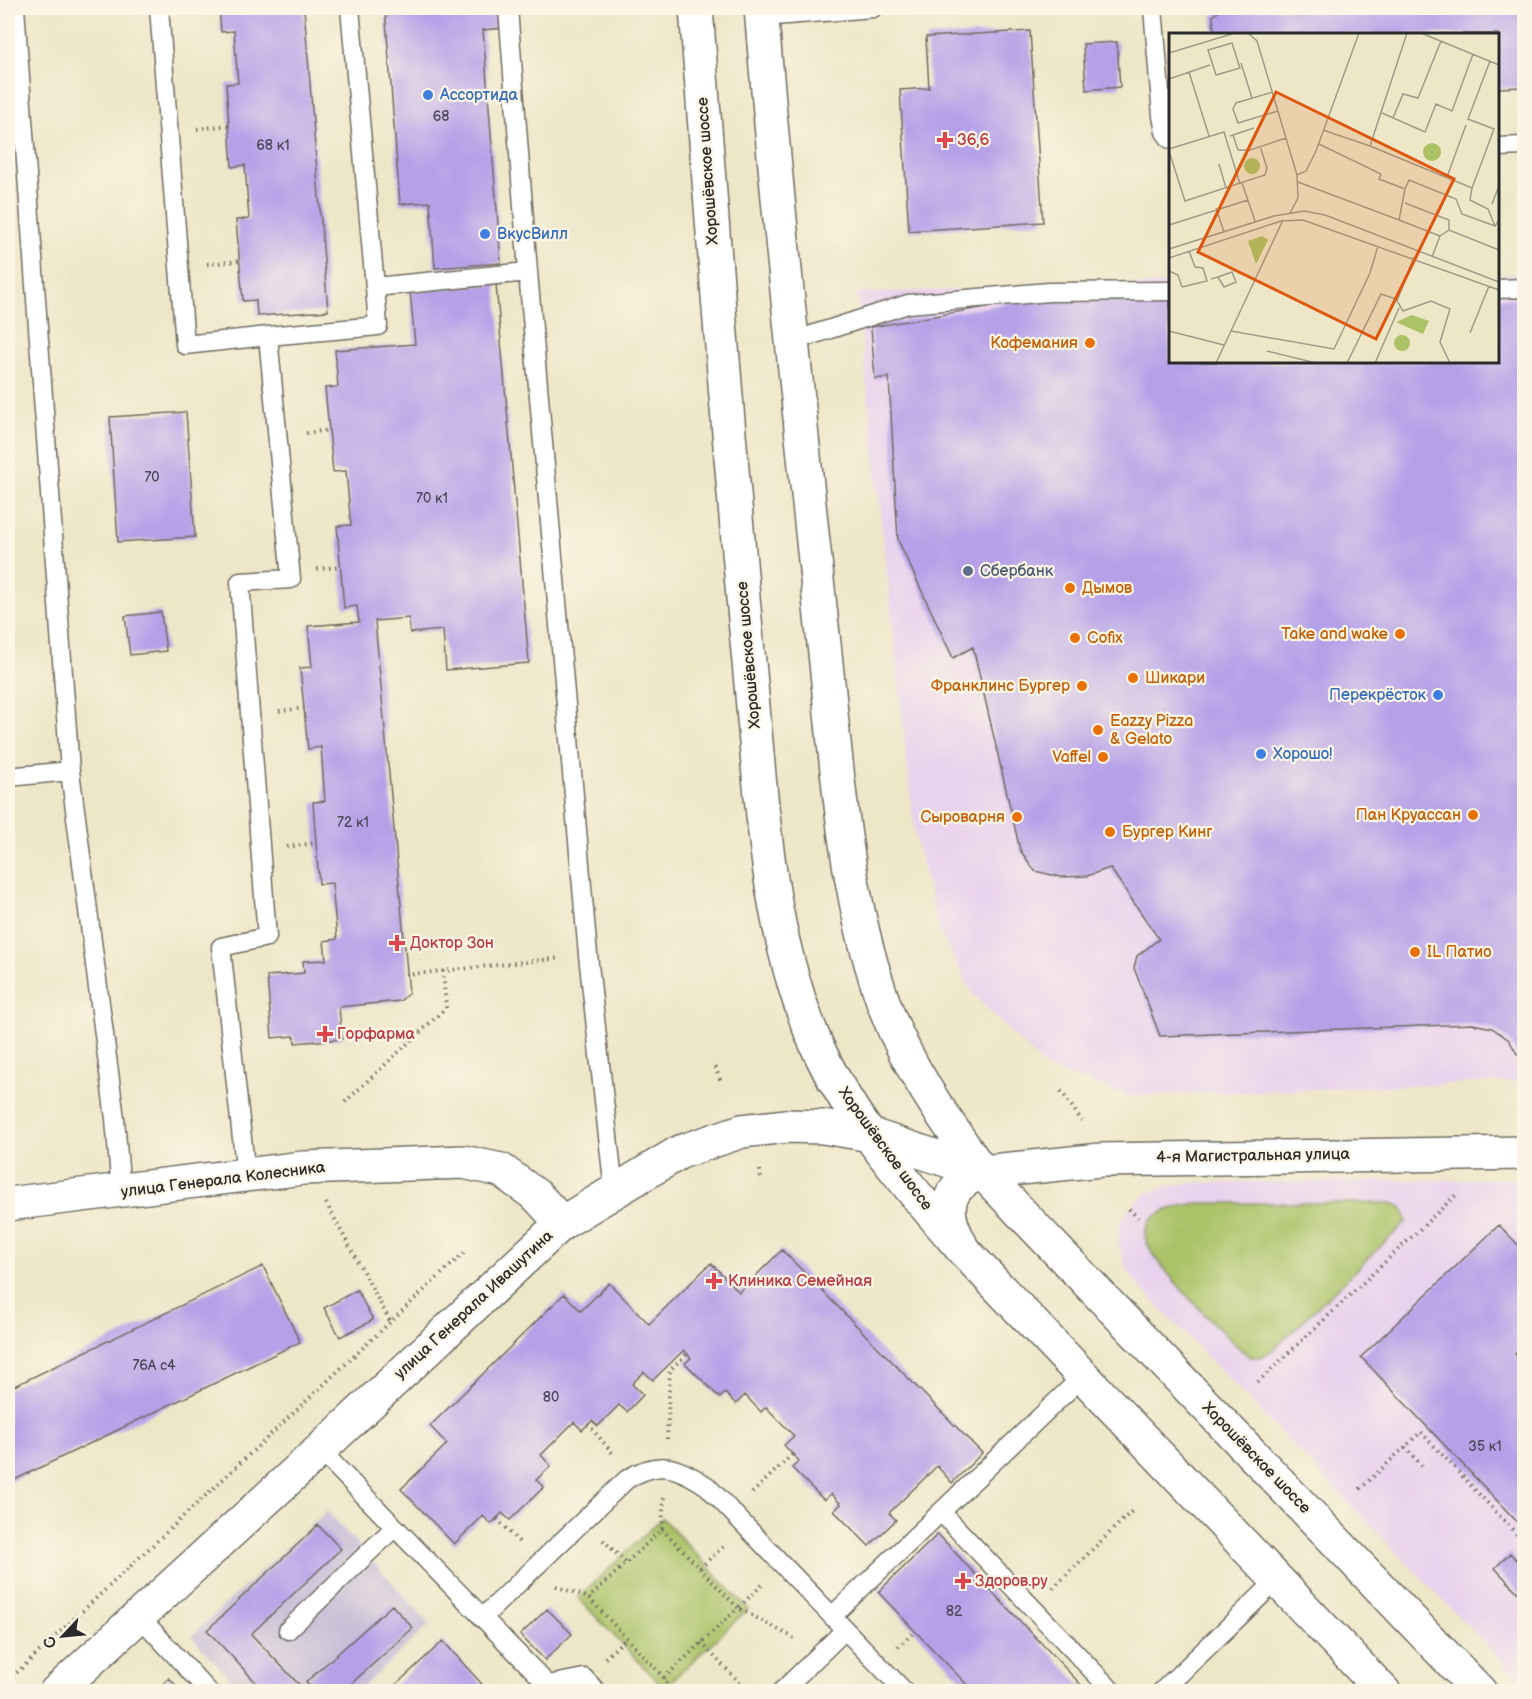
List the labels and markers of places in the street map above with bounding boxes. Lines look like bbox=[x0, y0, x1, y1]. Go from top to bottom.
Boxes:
place label: Ассортида bbox=[439, 86, 519, 105]
marker: Ассортида bbox=[421, 88, 435, 102]
place label: 36,6 bbox=[957, 131, 990, 150]
marker: 36,6 bbox=[938, 133, 952, 147]
place label: ВкусВилл bbox=[497, 225, 568, 244]
marker: ВкусВилл bbox=[478, 227, 492, 241]
place label: Кофемания bbox=[990, 334, 1078, 353]
marker: Кофемания bbox=[1083, 336, 1097, 350]
place label: Сбербанк bbox=[980, 562, 1054, 581]
marker: Сбербанк bbox=[961, 564, 975, 578]
place label: Дымов bbox=[1082, 579, 1133, 598]
marker: Дымов bbox=[1063, 581, 1077, 595]
place label: Take and wake bbox=[1281, 625, 1388, 644]
marker: Take and wake bbox=[1393, 627, 1407, 641]
place label: Cofix bbox=[1087, 629, 1123, 648]
marker: Cofix bbox=[1068, 631, 1082, 645]
place label: Шикари bbox=[1145, 669, 1205, 688]
marker: Шикари bbox=[1126, 671, 1140, 685]
place label: Франклинс Бургер bbox=[931, 677, 1070, 696]
marker: Франклинс Бургер bbox=[1075, 679, 1089, 693]
place label: Перекрёсток bbox=[1329, 686, 1426, 705]
marker: Перекрёсток bbox=[1431, 688, 1445, 702]
place label: Eazzy Pizza & Gelato bbox=[1110, 712, 1193, 749]
marker: Eazzy Pizza & Gelato bbox=[1091, 723, 1105, 737]
place label: Хорошо! bbox=[1273, 745, 1332, 764]
marker: Хорошо! bbox=[1254, 747, 1268, 761]
place label: Vaffel bbox=[1052, 748, 1091, 767]
marker: Vaffel bbox=[1096, 750, 1110, 764]
place label: Пан Круассан bbox=[1356, 806, 1461, 825]
place label: Сыроварня bbox=[921, 808, 1005, 827]
marker: Пан Круассан bbox=[1466, 808, 1480, 822]
marker: Сыроварня bbox=[1010, 810, 1024, 824]
place label: Бургер Кинг bbox=[1122, 823, 1213, 842]
marker: Бургер Кинг bbox=[1103, 825, 1117, 839]
marker: Доктор Зон bbox=[388, 934, 406, 952]
place label: Доктор Зон bbox=[410, 934, 494, 953]
place label: IL Патио bbox=[1427, 943, 1492, 962]
marker: IL Патио bbox=[1408, 945, 1422, 959]
place label: Горфарма bbox=[337, 1025, 416, 1044]
marker: Горфарма bbox=[318, 1027, 332, 1041]
marker: Клиника Семейная bbox=[705, 1272, 723, 1290]
place label: Клиника Семейная bbox=[728, 1272, 872, 1291]
place label: Здоров.ру bbox=[975, 1572, 1048, 1591]
marker: Здоров.ру bbox=[956, 1574, 970, 1588]

